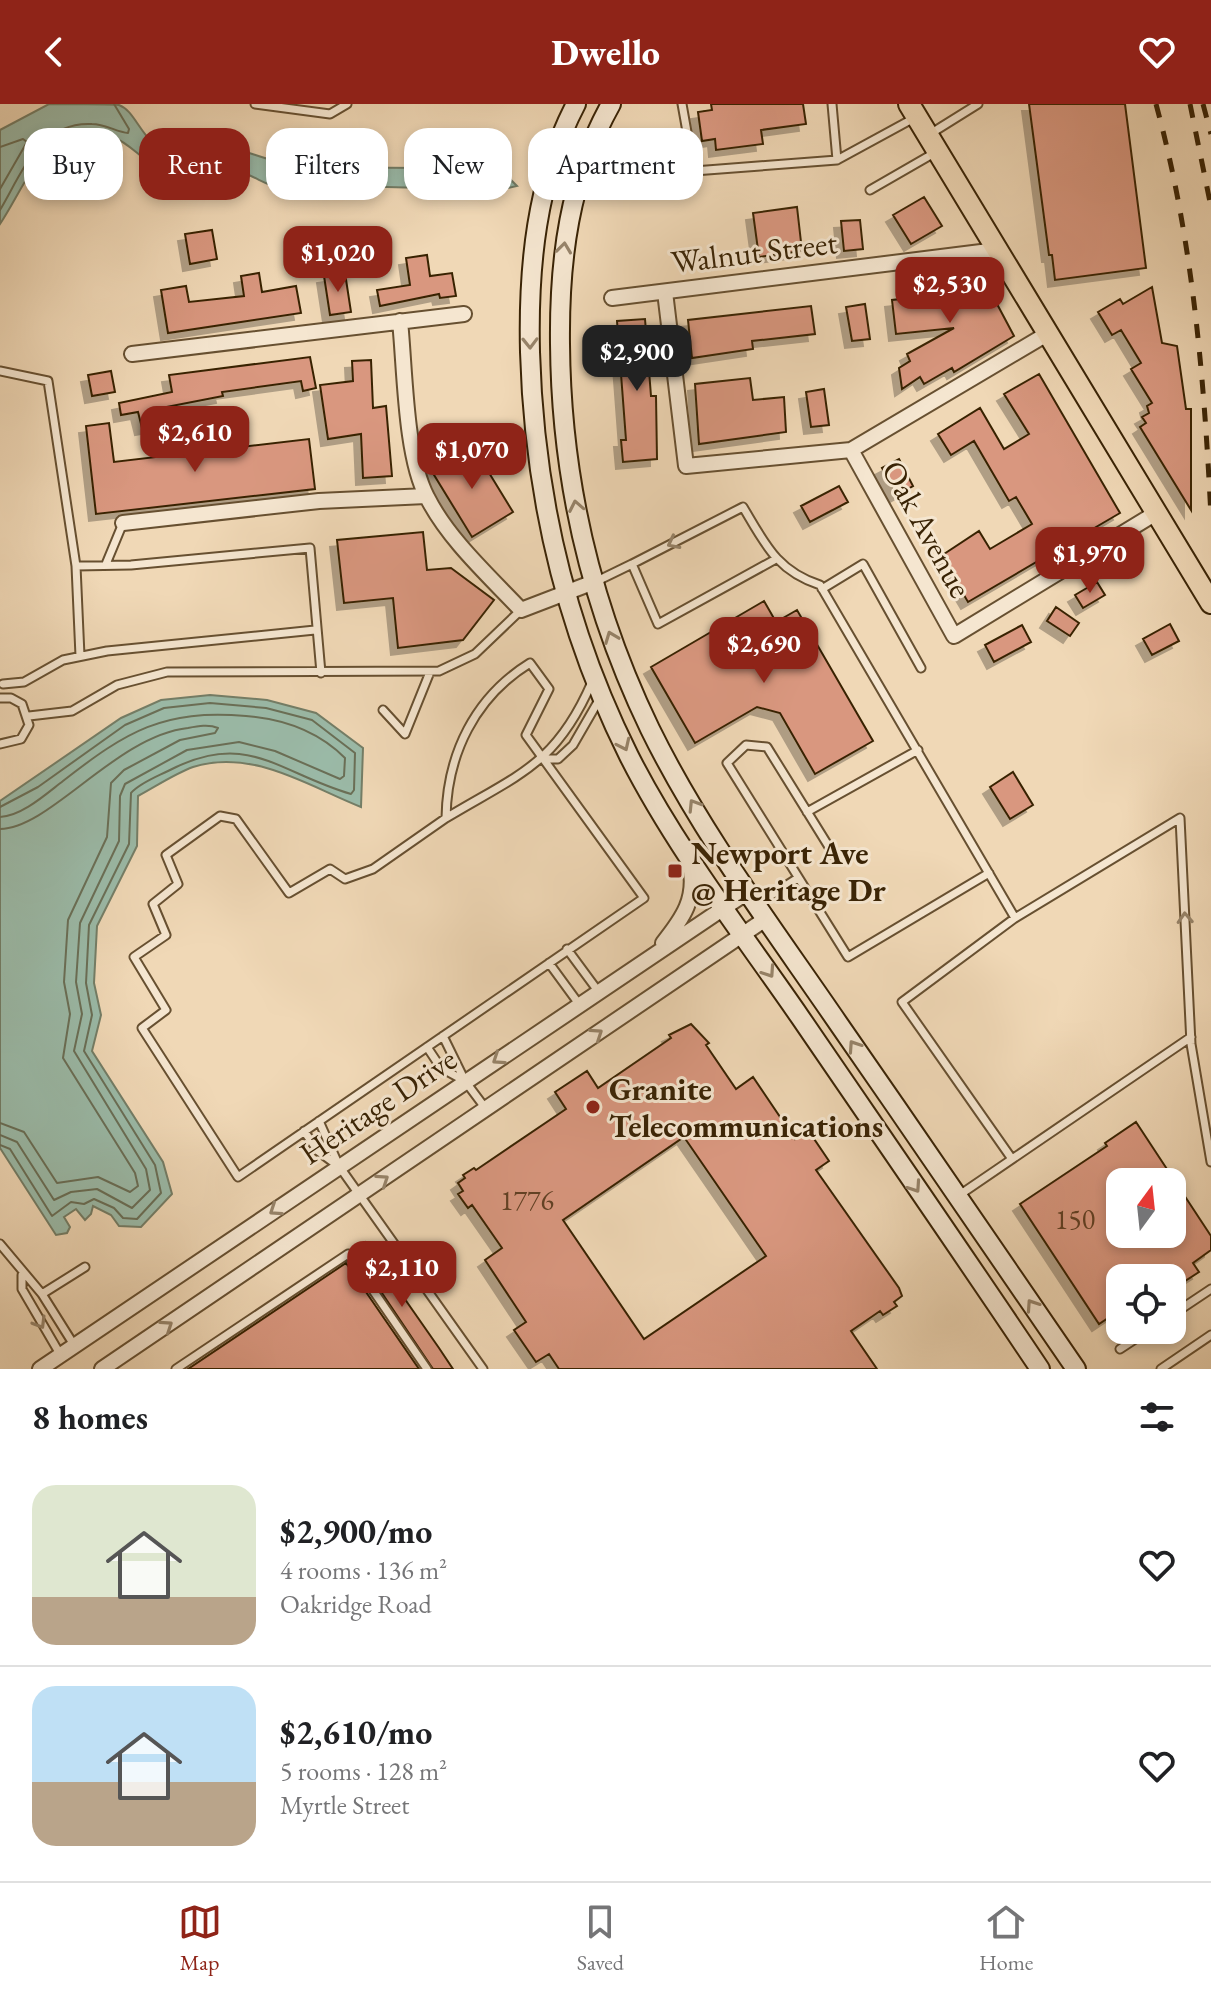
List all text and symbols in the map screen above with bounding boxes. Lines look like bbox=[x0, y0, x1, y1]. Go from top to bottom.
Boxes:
text: Dwello bbox=[551, 29, 660, 76]
icon: back bbox=[32, 30, 76, 74]
icon: heart bbox=[1135, 30, 1179, 74]
chip: Buy bbox=[24, 128, 123, 200]
chip: Rent bbox=[139, 128, 250, 200]
chip: Filters bbox=[266, 128, 388, 200]
chip: New bbox=[404, 128, 512, 200]
chip: Apartment bbox=[528, 128, 703, 200]
street label: Walnut Street bbox=[669, 221, 839, 283]
pin: $1,020 bbox=[273, 226, 403, 294]
text: $1,020 bbox=[301, 235, 375, 269]
one-way arrow bbox=[555, 241, 572, 255]
pin: $2,530 bbox=[885, 257, 1015, 325]
text: $2,530 bbox=[913, 266, 987, 300]
pin: $2,900 bbox=[572, 325, 702, 393]
text: $2,900 bbox=[600, 334, 674, 368]
one-way arrow bbox=[521, 337, 538, 350]
pin: $2,610 bbox=[130, 406, 260, 474]
text: $2,610 bbox=[158, 415, 232, 449]
pin: $1,070 bbox=[407, 423, 537, 491]
text: $1,070 bbox=[435, 432, 509, 466]
street label: Oak Avenue bbox=[872, 453, 982, 605]
one-way arrow bbox=[568, 500, 585, 514]
pin: $1,970 bbox=[1025, 527, 1155, 595]
one-way arrow bbox=[667, 533, 682, 548]
text: $1,970 bbox=[1053, 536, 1127, 570]
pin: $2,690 bbox=[699, 617, 829, 685]
text: $2,690 bbox=[727, 626, 801, 660]
one-way arrow bbox=[604, 631, 621, 645]
one-way arrow bbox=[614, 736, 630, 751]
one-way arrow bbox=[689, 799, 704, 814]
place label: Newport Ave @ Heritage Dr bbox=[691, 832, 886, 911]
marker: Newport Ave @ Heritage Dr bbox=[666, 862, 684, 880]
one-way arrow bbox=[1177, 911, 1194, 924]
one-way arrow bbox=[759, 963, 774, 978]
one-way arrow bbox=[589, 1028, 603, 1043]
street label: Heritage Drive bbox=[291, 1038, 465, 1174]
one-way arrow bbox=[849, 1040, 864, 1054]
one-way arrow bbox=[492, 1049, 506, 1064]
place label: Granite Telecommunications bbox=[609, 1068, 883, 1147]
marker: Granite Telecommunications bbox=[584, 1098, 602, 1116]
north arrow bbox=[1106, 1168, 1186, 1248]
map controls bbox=[1106, 1168, 1186, 1344]
one-way arrow bbox=[374, 1175, 388, 1190]
one-way arrow bbox=[906, 1178, 921, 1192]
house number: 1776 bbox=[500, 1182, 554, 1218]
one-way arrow bbox=[269, 1200, 283, 1215]
house number: 150 bbox=[1055, 1201, 1095, 1237]
pin: $2,110 bbox=[337, 1241, 467, 1309]
text: $2,110 bbox=[365, 1250, 439, 1284]
button: locate bbox=[1106, 1264, 1186, 1344]
one-way arrow bbox=[1027, 1299, 1042, 1313]
one-way arrow bbox=[30, 1314, 46, 1329]
one-way arrow bbox=[159, 1320, 173, 1335]
text: 8 homes bbox=[32, 1395, 148, 1439]
icon: filters bbox=[1135, 1395, 1179, 1439]
text: $2,900/mo bbox=[280, 1509, 432, 1553]
icon: home bbox=[96, 1517, 192, 1613]
icon: heart bbox=[1135, 1543, 1179, 1587]
text: 4 rooms · 136 m² bbox=[280, 1553, 447, 1587]
text: Oakridge Road bbox=[280, 1587, 432, 1621]
text: $2,610/mo bbox=[280, 1710, 432, 1754]
icon: home bbox=[96, 1718, 192, 1814]
icon: heart bbox=[1135, 1744, 1179, 1788]
text: 5 rooms · 128 m² bbox=[280, 1754, 447, 1788]
text: Myrtle Street bbox=[280, 1788, 409, 1822]
tab: Map bbox=[178, 1900, 222, 1977]
tab: Saved bbox=[577, 1900, 624, 1977]
tab: Home bbox=[979, 1900, 1033, 1977]

